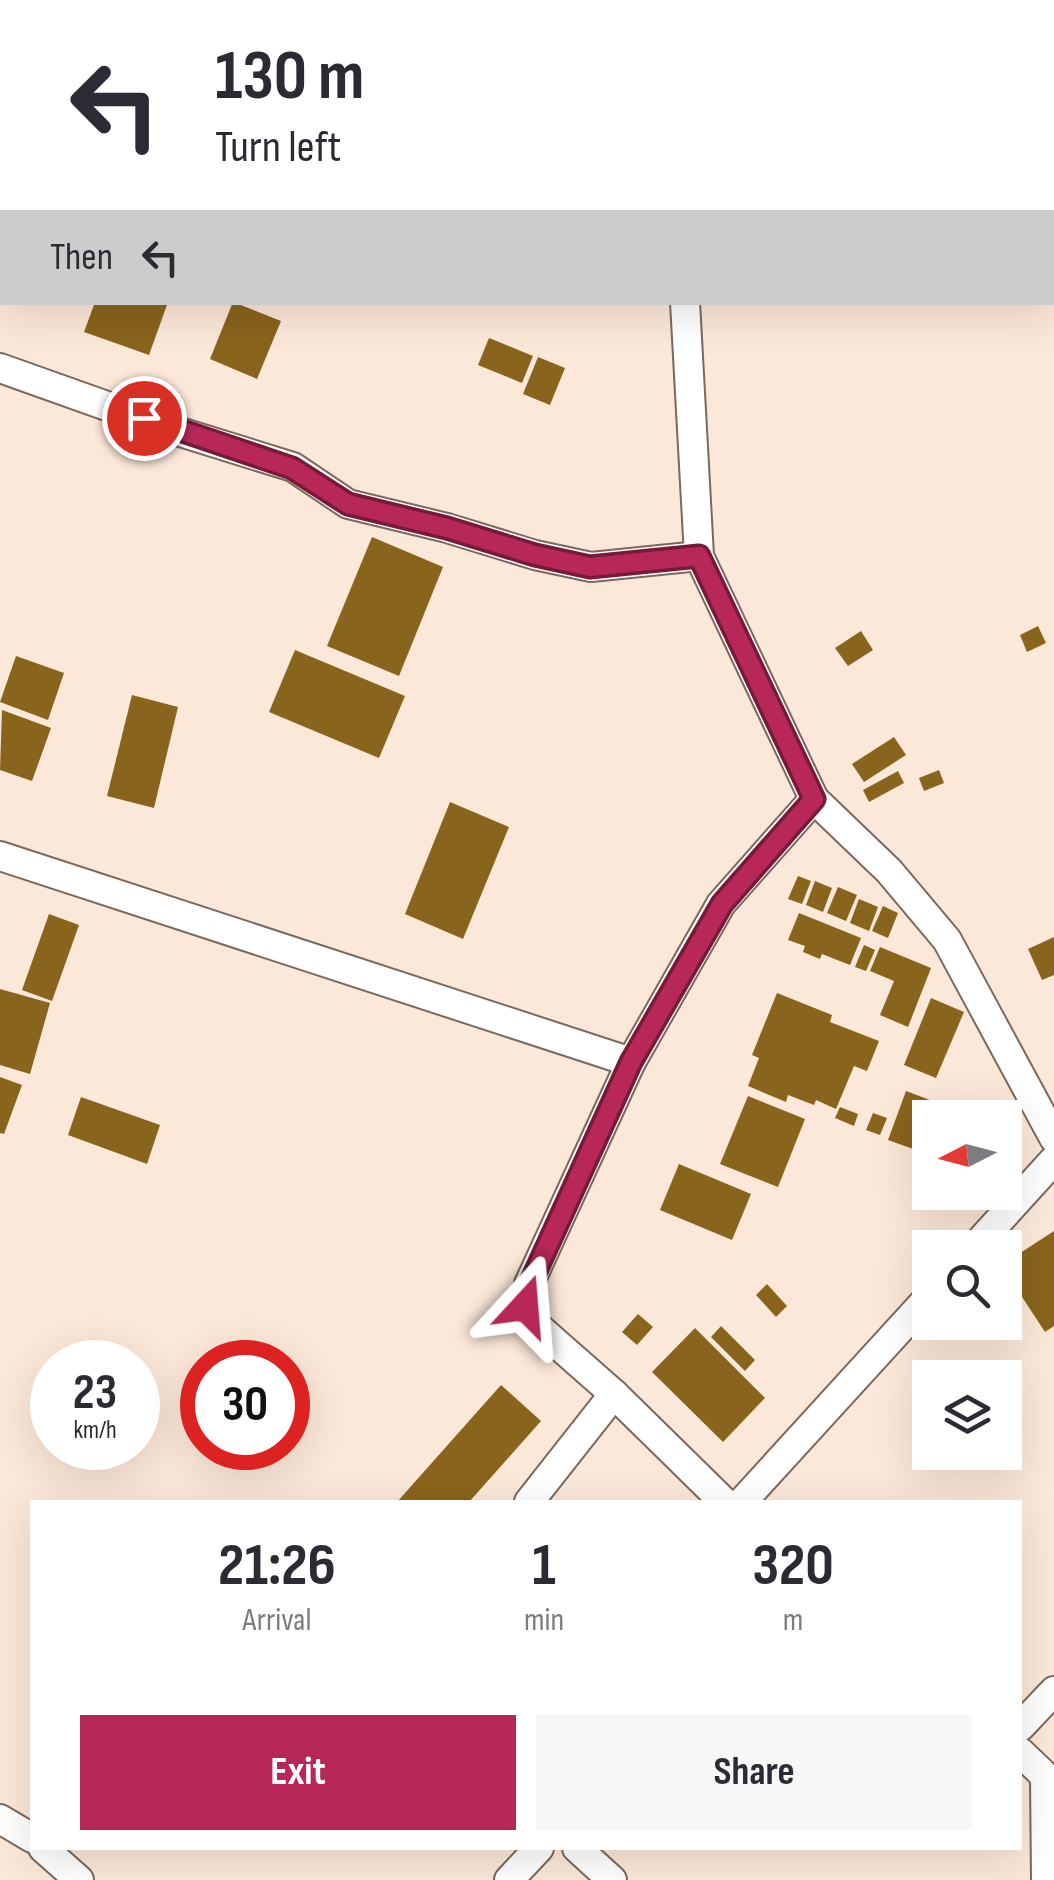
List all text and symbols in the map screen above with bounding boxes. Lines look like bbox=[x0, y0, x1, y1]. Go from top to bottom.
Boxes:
text: 130 m bbox=[215, 35, 364, 119]
icon: left bbox=[50, 40, 180, 170]
text: Turn left bbox=[215, 120, 341, 175]
icon: left bbox=[133, 230, 188, 285]
text: Then bbox=[50, 235, 113, 280]
pin bbox=[102, 376, 187, 461]
icon: arrive bbox=[117, 391, 172, 446]
north arrow bbox=[912, 1100, 1022, 1210]
map controls bbox=[912, 1100, 1022, 1470]
button: search bbox=[912, 1230, 1022, 1340]
position arrow bbox=[473, 1254, 577, 1358]
speed limit sign: 30 bbox=[180, 1340, 310, 1470]
button: layers bbox=[912, 1360, 1022, 1470]
text: 23 bbox=[73, 1363, 117, 1423]
text: km/h bbox=[73, 1415, 117, 1446]
text: 21:26 bbox=[218, 1530, 336, 1602]
text: 1 bbox=[532, 1530, 556, 1602]
text: 320 bbox=[752, 1530, 834, 1602]
text: Arrival bbox=[243, 1601, 311, 1640]
text: min bbox=[524, 1601, 564, 1640]
text: m bbox=[783, 1601, 803, 1640]
button: Exit bbox=[80, 1715, 516, 1830]
button: Share bbox=[536, 1715, 972, 1830]

